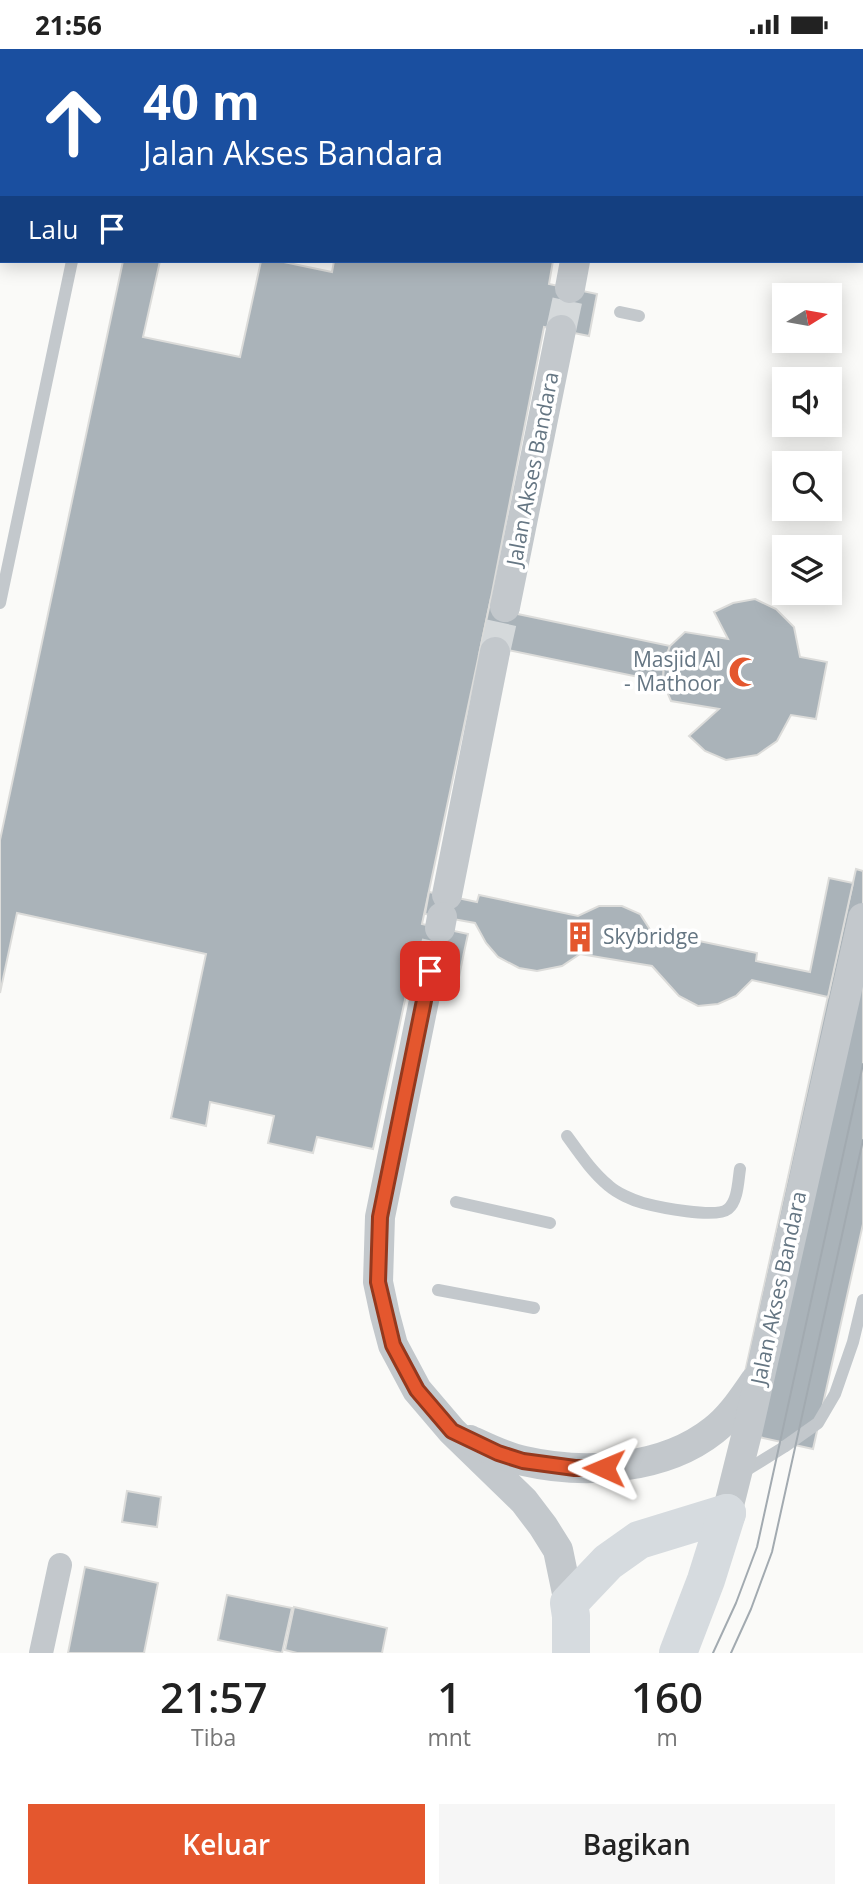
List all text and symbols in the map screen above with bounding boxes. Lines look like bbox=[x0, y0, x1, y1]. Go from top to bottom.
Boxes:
text: 21:56 bbox=[35, 7, 102, 43]
text: 40 m bbox=[143, 68, 260, 134]
icon: ahead bbox=[28, 77, 119, 168]
text: Jalan Akses Bandara bbox=[143, 131, 443, 174]
icon: arrive bbox=[93, 210, 131, 248]
text: Lalu bbox=[28, 211, 79, 247]
north arrow bbox=[772, 283, 842, 353]
map controls bbox=[772, 283, 842, 605]
button: sound bbox=[772, 367, 842, 437]
street label: Jalan Akses Bandara bbox=[499, 369, 565, 570]
button: search bbox=[772, 451, 842, 521]
button: layers bbox=[772, 535, 842, 605]
place label: Masjid Al - Mathoor bbox=[624, 645, 721, 697]
mosque icon: Masjid Al - Mathoor bbox=[727, 655, 761, 689]
building icon: Skybridge bbox=[563, 920, 597, 954]
place label: Skybridge bbox=[603, 922, 699, 950]
pin bbox=[400, 941, 460, 1001]
icon: arrive bbox=[411, 952, 449, 990]
street label: Jalan Akses Bandara bbox=[743, 1188, 812, 1389]
position arrow bbox=[567, 1431, 641, 1505]
text: 21:57 bbox=[160, 1668, 268, 1725]
text: 1 bbox=[437, 1668, 461, 1725]
text: 160 bbox=[631, 1668, 703, 1725]
text: Tiba bbox=[191, 1721, 236, 1753]
text: mnt bbox=[427, 1721, 471, 1753]
text: m bbox=[656, 1721, 678, 1753]
button: Keluar bbox=[28, 1804, 425, 1884]
button: Bagikan bbox=[439, 1804, 835, 1884]

